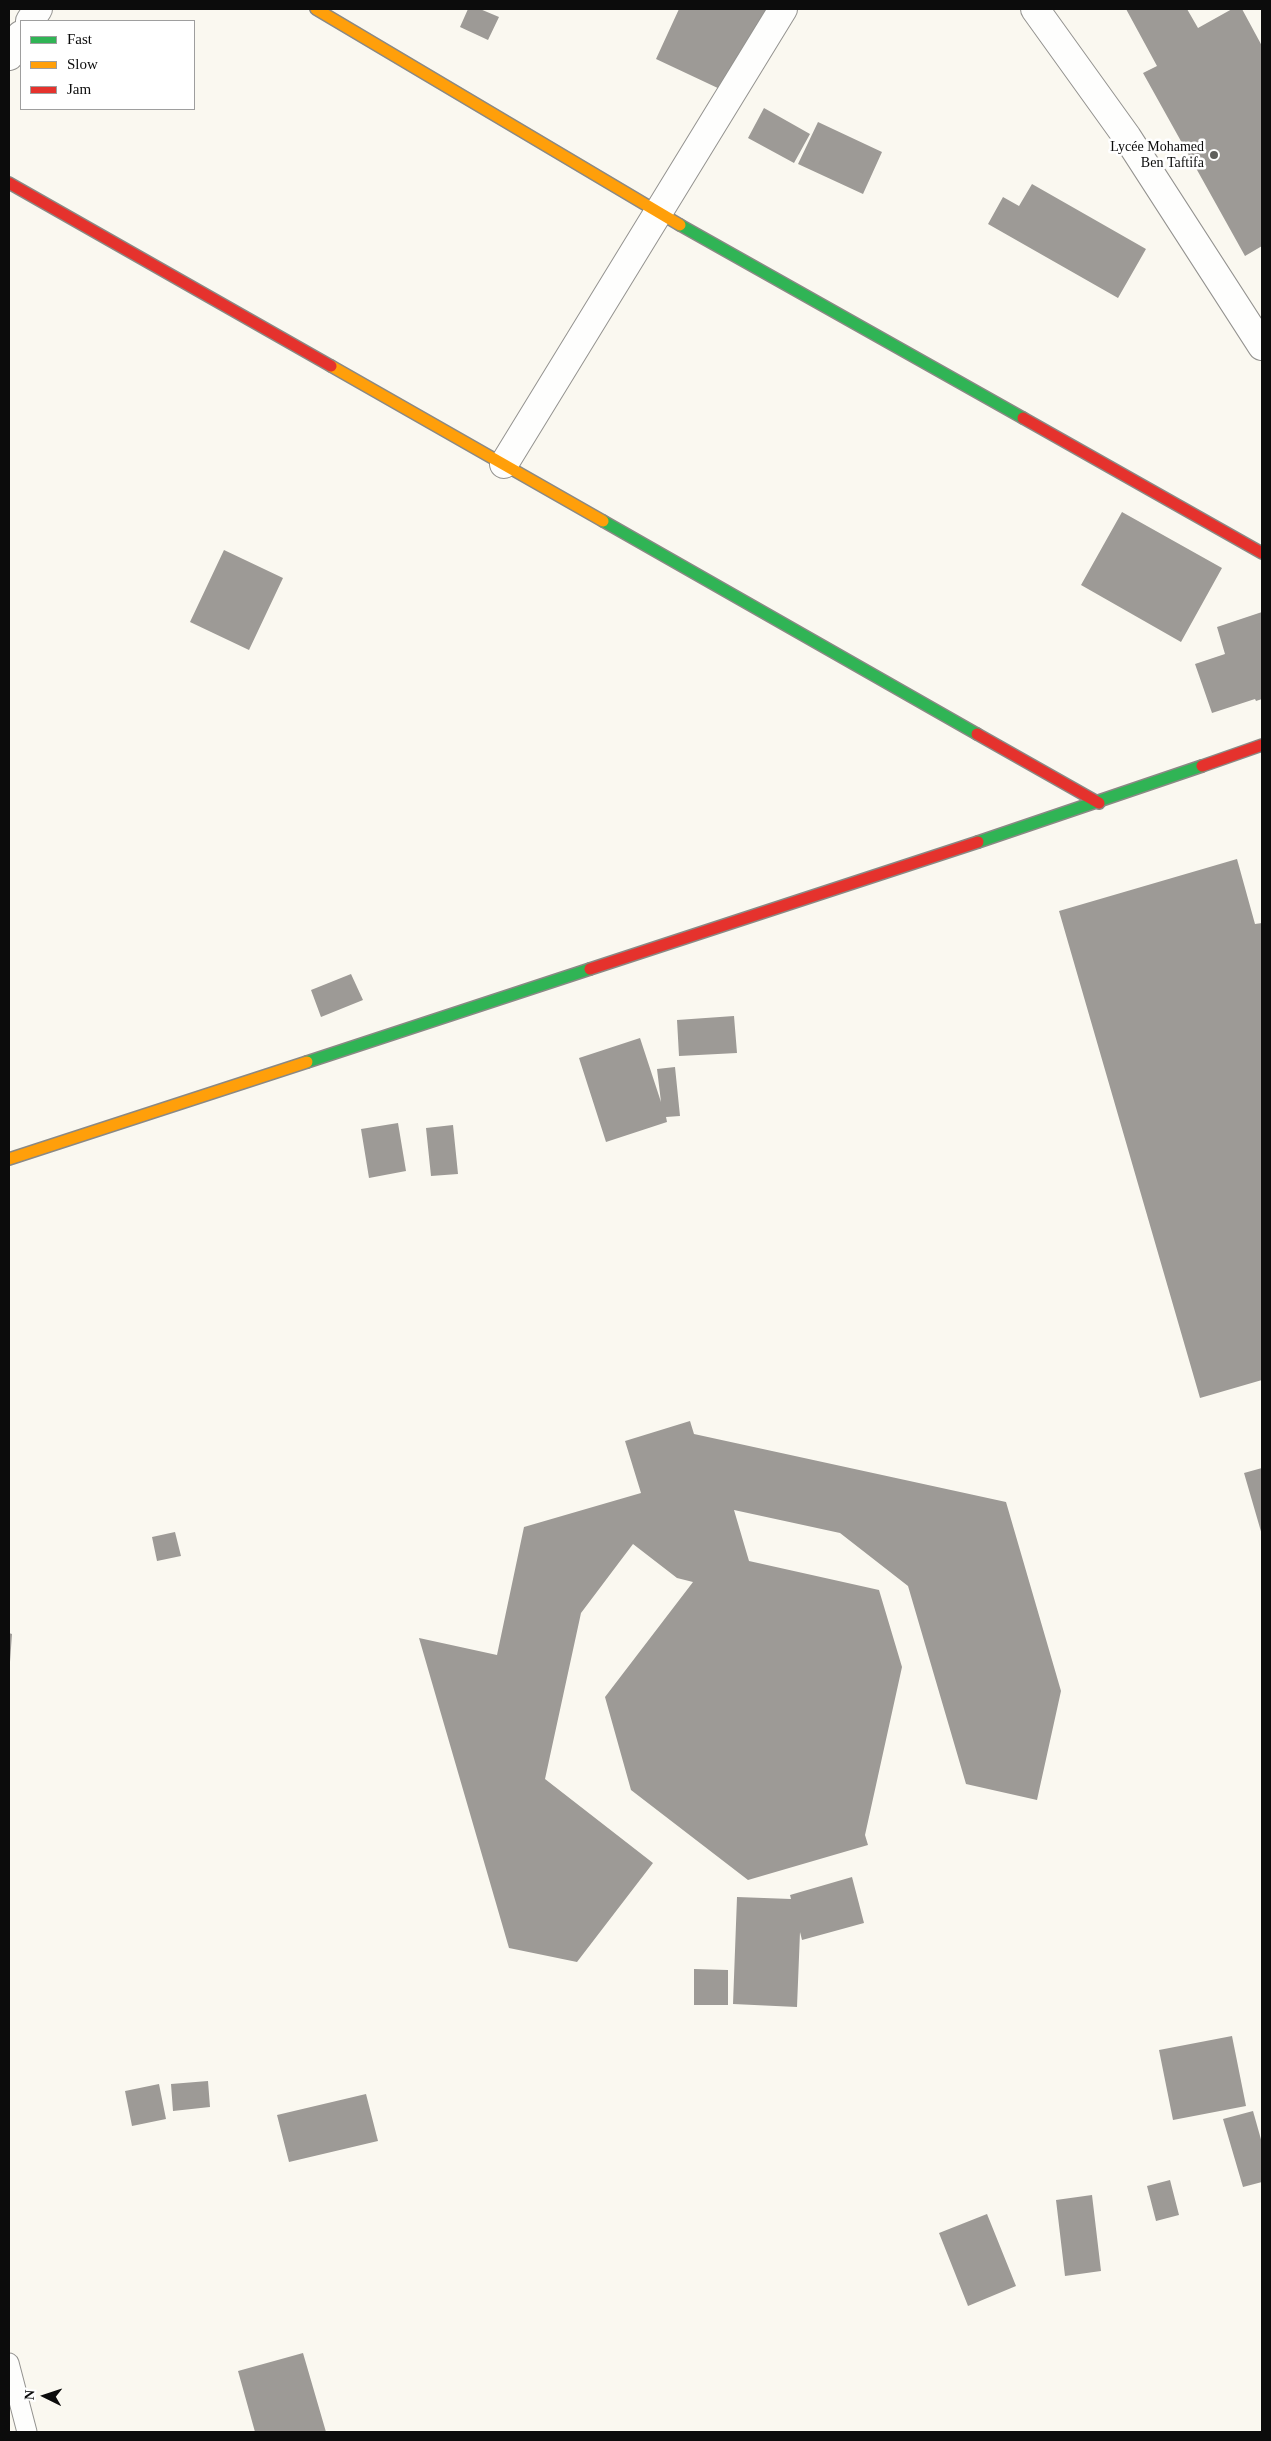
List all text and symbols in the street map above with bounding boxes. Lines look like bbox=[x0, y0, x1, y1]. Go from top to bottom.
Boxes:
legend bbox=[20, 20, 195, 110]
text: Fast bbox=[67, 31, 92, 47]
text: Slow bbox=[67, 56, 98, 72]
text: Jam bbox=[67, 81, 91, 97]
place label: Lycée Mohamed Ben Taftifa bbox=[1110, 139, 1204, 172]
marker: Lycée Mohamed Ben Taftifa bbox=[1208, 149, 1220, 161]
north arrow bbox=[20, 2371, 70, 2421]
text: N bbox=[22, 2389, 37, 2400]

